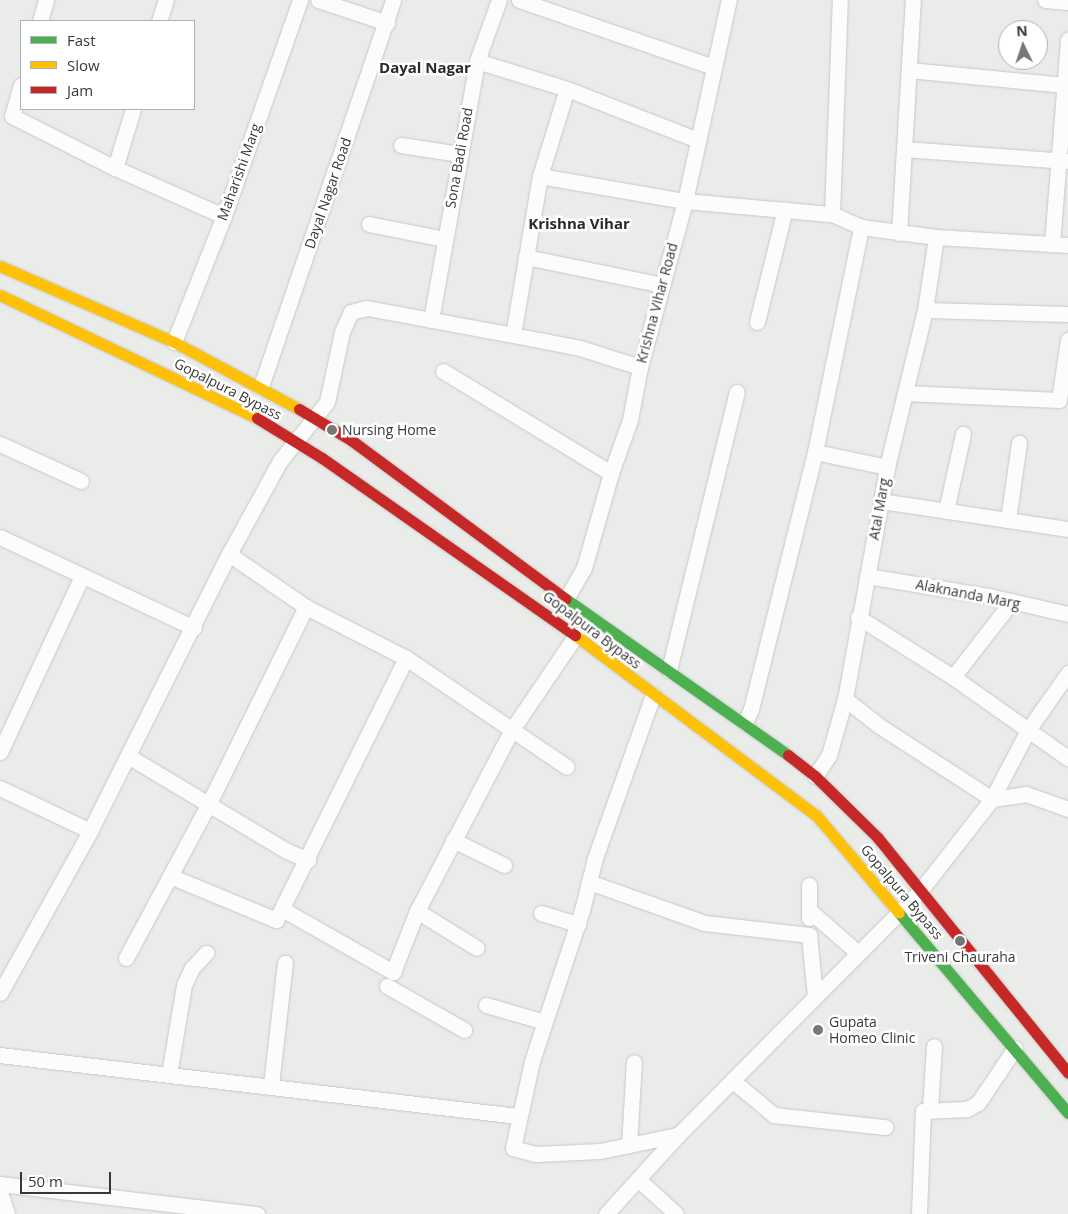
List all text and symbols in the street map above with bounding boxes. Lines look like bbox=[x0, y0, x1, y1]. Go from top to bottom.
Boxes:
legend bbox=[20, 20, 195, 110]
north arrow bbox=[998, 20, 1048, 70]
text: N bbox=[1016, 21, 1028, 40]
text: Fast bbox=[67, 30, 96, 50]
text: Slow bbox=[67, 55, 100, 75]
district label: Dayal Nagar bbox=[379, 59, 471, 77]
text: Jam bbox=[67, 80, 93, 100]
street label: Sona Badi Road bbox=[442, 106, 476, 210]
street label: Maharishi Marg bbox=[214, 121, 264, 223]
street label: Dayal Nagar Road bbox=[301, 135, 355, 251]
district label: Krishna Vihar bbox=[528, 215, 630, 233]
street label: Krishna Vihar Road bbox=[633, 241, 681, 365]
street label: Gopalpura Bypass bbox=[171, 355, 285, 423]
place label: Nursing Home bbox=[342, 422, 436, 438]
marker: Nursing Home bbox=[326, 424, 338, 436]
street label: Atal Marg bbox=[865, 477, 893, 541]
street label: Alaknanda Marg bbox=[914, 576, 1022, 612]
street label: Gopalpura Bypass bbox=[540, 588, 644, 672]
street label: Gopalpura Bypass bbox=[857, 841, 947, 943]
marker: Triveni Chauraha bbox=[954, 935, 966, 947]
place label: Triveni Chauraha bbox=[904, 949, 1016, 965]
place label: Gupata Homeo Clinic bbox=[829, 1014, 915, 1046]
marker: Gupata Homeo Clinic bbox=[811, 1023, 825, 1037]
scale bar bbox=[22, 1162, 114, 1194]
text: 50 m bbox=[28, 1171, 63, 1191]

